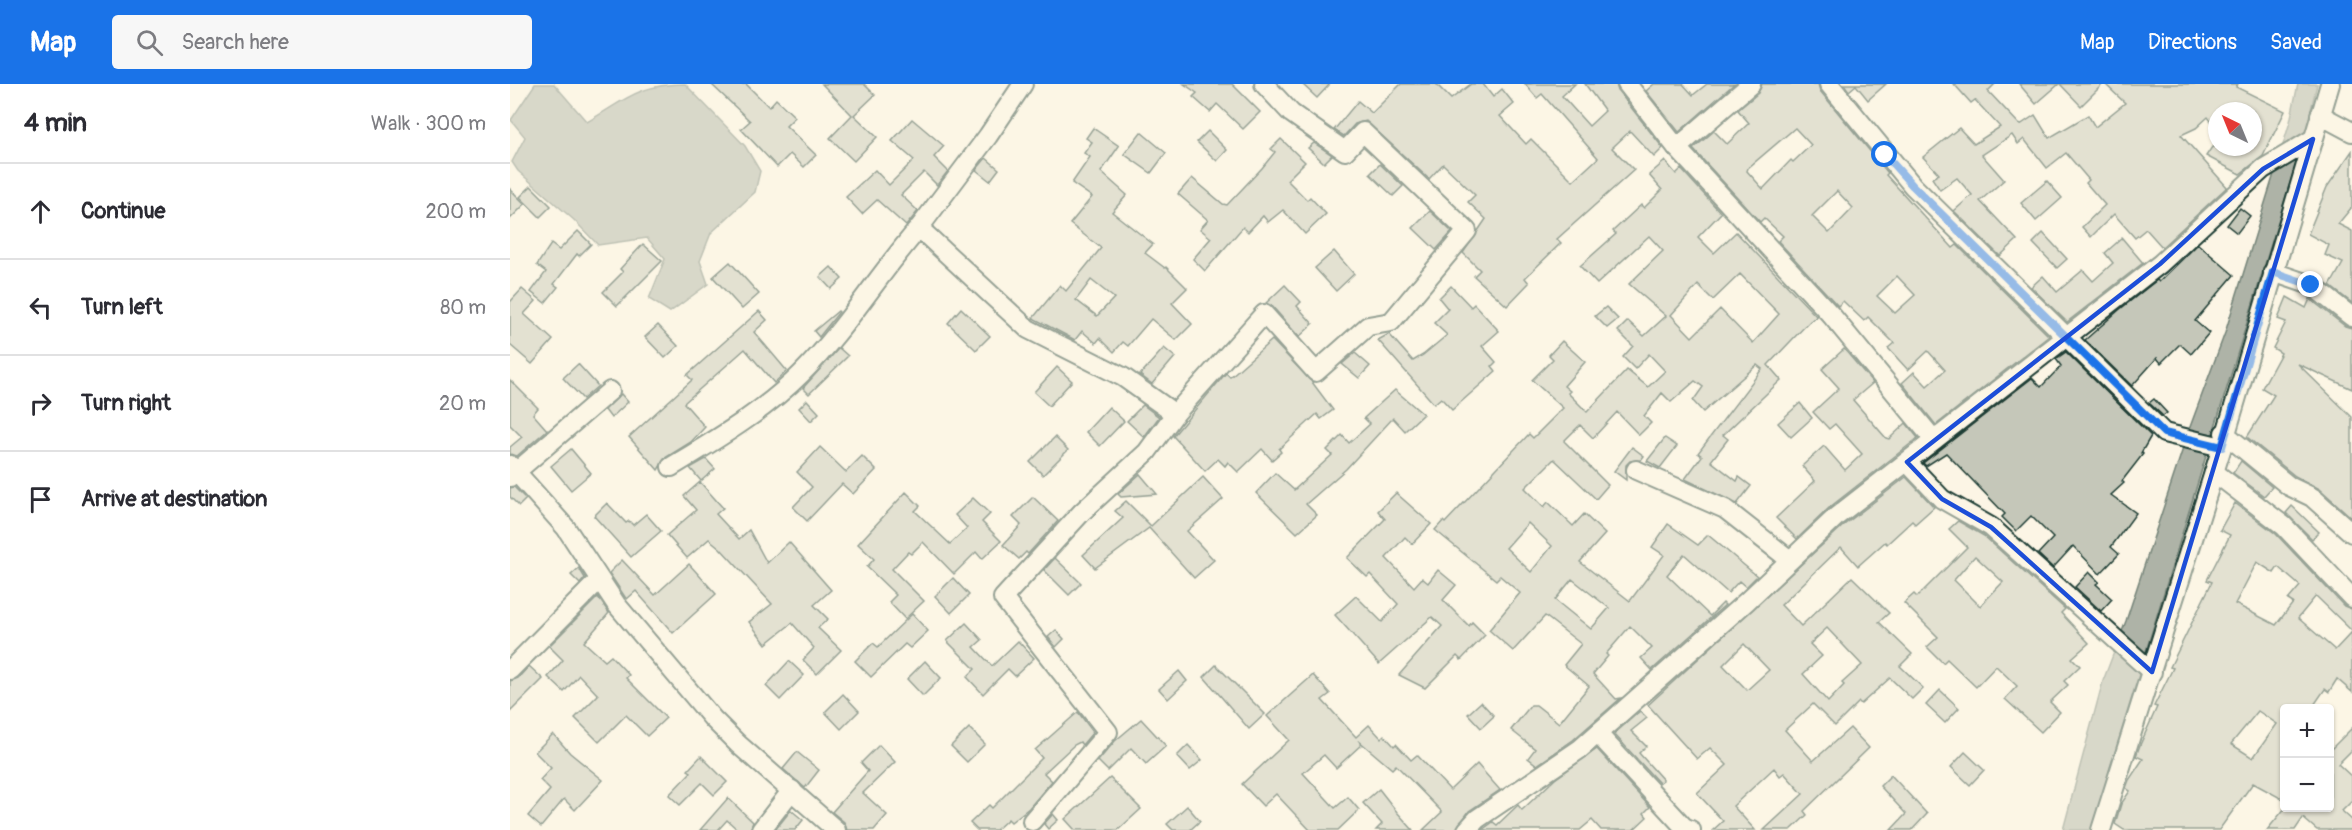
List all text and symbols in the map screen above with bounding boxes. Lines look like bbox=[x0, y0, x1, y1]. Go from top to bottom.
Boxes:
search box bbox=[112, 15, 532, 69]
text: Map bbox=[30, 25, 76, 60]
icon: search bbox=[133, 26, 166, 59]
text: Search here bbox=[181, 28, 289, 56]
text: Map bbox=[2080, 29, 2115, 56]
text: Directions bbox=[2148, 29, 2237, 56]
text: Saved bbox=[2270, 29, 2322, 56]
north arrow bbox=[2208, 102, 2262, 156]
text: 4 min bbox=[24, 107, 87, 139]
text: Walk · 300 m bbox=[371, 111, 486, 136]
route start bbox=[1871, 141, 1897, 167]
icon: ahead bbox=[24, 195, 57, 228]
text: Continue bbox=[81, 197, 165, 225]
text: 200 m bbox=[425, 199, 486, 224]
route end bbox=[2297, 271, 2323, 297]
icon: left bbox=[24, 291, 57, 324]
text: Turn left bbox=[81, 293, 163, 321]
text: 80 m bbox=[440, 295, 486, 320]
icon: right bbox=[24, 387, 57, 420]
text: Turn right bbox=[81, 389, 171, 417]
text: 20 m bbox=[439, 391, 486, 416]
icon: arrive bbox=[24, 483, 57, 516]
text: Arrive at destination bbox=[81, 485, 267, 513]
map controls bbox=[2280, 704, 2334, 812]
button: + bbox=[2280, 704, 2334, 758]
button: − bbox=[2280, 758, 2334, 812]

